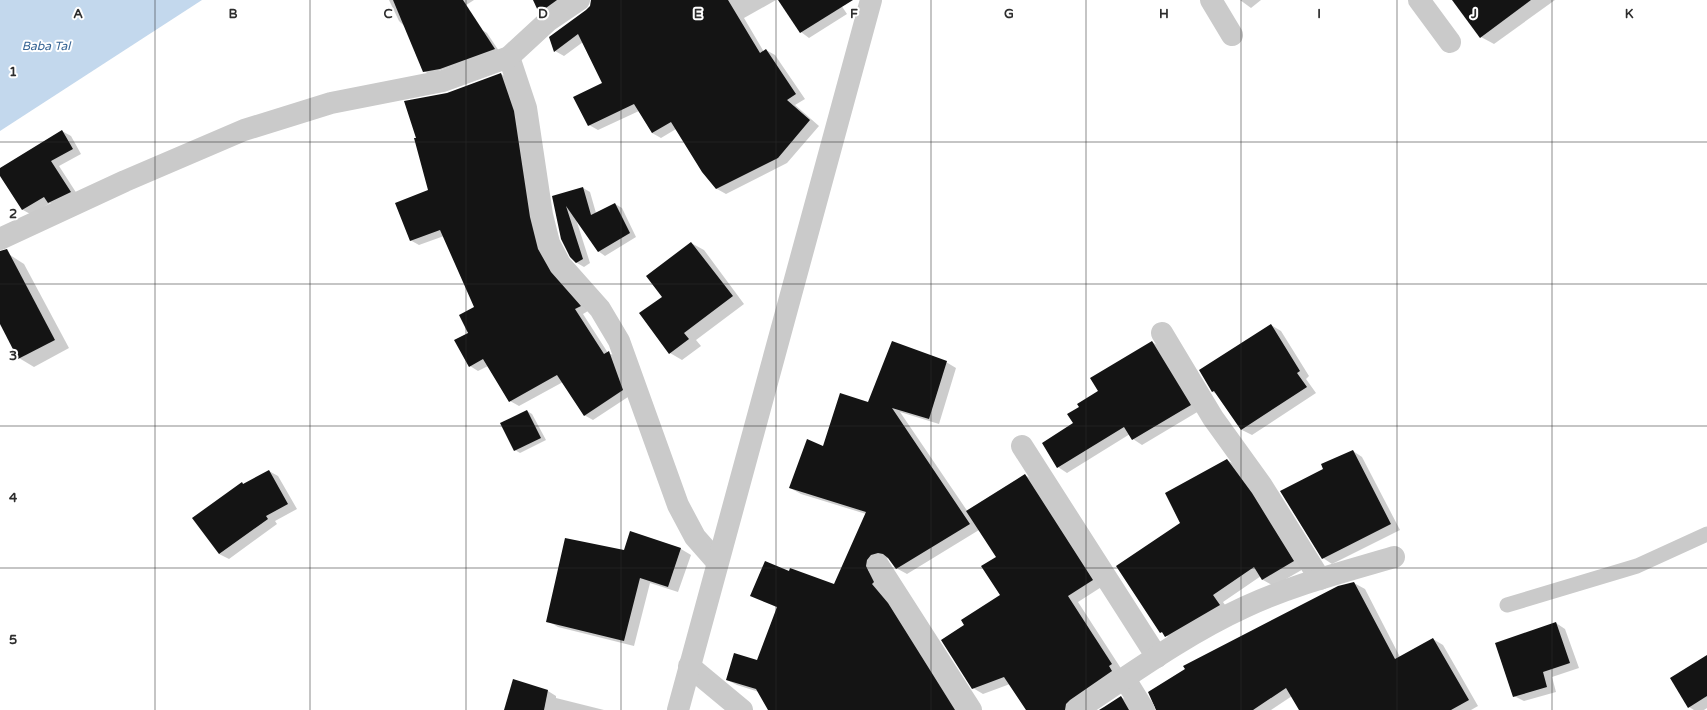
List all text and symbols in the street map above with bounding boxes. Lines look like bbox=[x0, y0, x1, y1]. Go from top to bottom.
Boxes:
text: A bbox=[73, 6, 83, 22]
text: B bbox=[228, 6, 238, 22]
text: C bbox=[383, 6, 393, 22]
text: D bbox=[538, 6, 548, 22]
text: E bbox=[694, 6, 702, 22]
text: F bbox=[850, 6, 858, 22]
text: G bbox=[1004, 6, 1014, 22]
text: H bbox=[1159, 6, 1169, 22]
text: I bbox=[1317, 6, 1321, 22]
text: J bbox=[1470, 6, 1477, 22]
text: K bbox=[1625, 6, 1634, 22]
water label: Baba Tal bbox=[22, 39, 72, 53]
text: 1 bbox=[9, 64, 17, 80]
text: 2 bbox=[9, 206, 17, 222]
text: 3 bbox=[9, 348, 17, 364]
text: 4 bbox=[9, 490, 18, 506]
text: 5 bbox=[9, 632, 17, 648]

